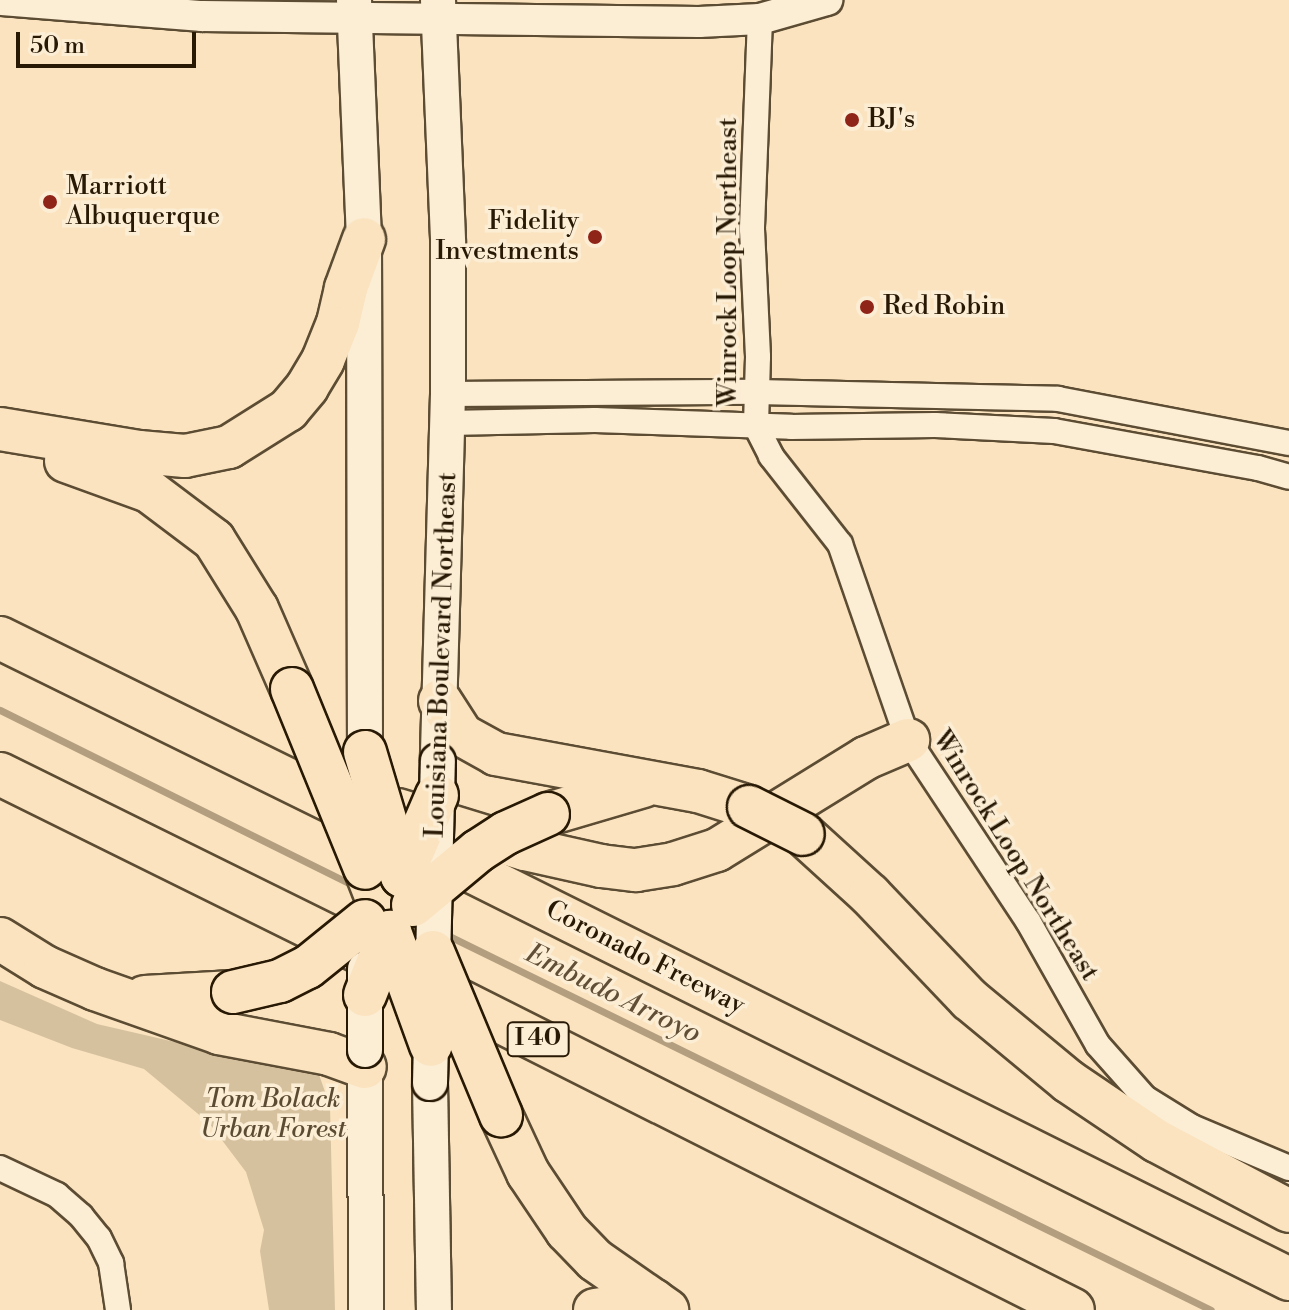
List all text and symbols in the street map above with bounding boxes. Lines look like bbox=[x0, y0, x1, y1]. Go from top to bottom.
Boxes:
scale bar bbox=[20, 16, 200, 66]
text: 50 m bbox=[30, 31, 85, 61]
place label: BJ's bbox=[868, 104, 915, 136]
marker: BJ's bbox=[843, 111, 861, 129]
street label: Winrock Loop Northeast bbox=[713, 118, 745, 406]
place label: Marriott Albuquerque bbox=[66, 171, 220, 232]
marker: Marriott Albuquerque bbox=[41, 193, 59, 211]
place label: Fidelity Investments bbox=[435, 206, 579, 268]
marker: Fidelity Investments bbox=[586, 228, 604, 246]
place label: Red Robin bbox=[883, 291, 1005, 323]
marker: Red Robin bbox=[858, 298, 876, 316]
street label: Louisiana Boulevard Northeast bbox=[420, 472, 464, 838]
street label: Winrock Loop Northeast bbox=[925, 725, 1105, 987]
street label: Coronado Freeway bbox=[540, 894, 750, 1022]
water label: Embudo Arroyo bbox=[520, 937, 706, 1051]
road number: I 40 bbox=[506, 1019, 570, 1059]
park label: Tom Bolack Urban Forest bbox=[200, 1084, 346, 1146]

